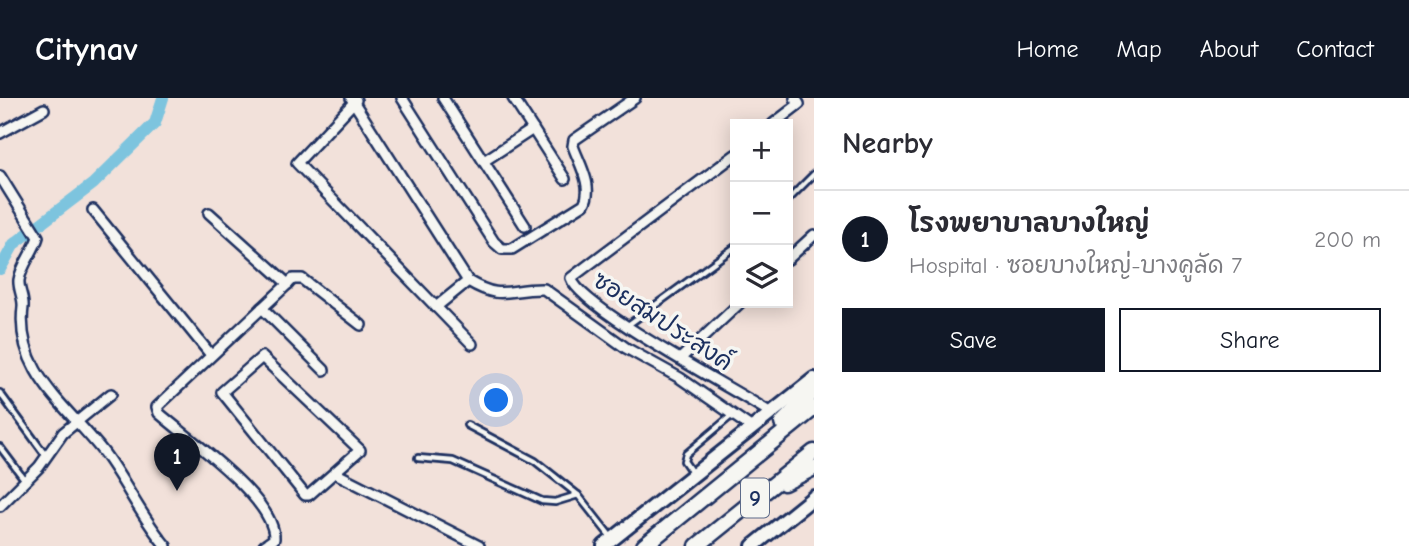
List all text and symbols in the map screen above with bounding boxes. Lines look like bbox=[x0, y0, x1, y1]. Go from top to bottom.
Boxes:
text: Citynav bbox=[35, 30, 138, 68]
text: Home bbox=[1017, 35, 1078, 63]
text: Map bbox=[1116, 35, 1162, 63]
text: About bbox=[1200, 35, 1258, 63]
text: Contact bbox=[1296, 35, 1374, 63]
map controls bbox=[730, 119, 793, 308]
button: + bbox=[730, 119, 793, 182]
text: Nearby bbox=[842, 126, 933, 161]
button: − bbox=[730, 182, 793, 245]
text: โรงพยาบาลบางใหญ่ bbox=[909, 209, 1149, 239]
text: 1 bbox=[860, 226, 870, 253]
text: 200 m bbox=[1314, 226, 1381, 253]
button: layers bbox=[730, 245, 793, 308]
text: Hospital · ซอยบางใหญ่-บางคูลัด 7 bbox=[909, 252, 1242, 279]
street label: ซอยสมประสงค์ bbox=[588, 264, 739, 376]
button: Save bbox=[842, 308, 1105, 372]
button: Share bbox=[1119, 308, 1381, 372]
your location bbox=[479, 383, 513, 417]
pin: 1 bbox=[154, 433, 200, 491]
road number: 9 bbox=[741, 478, 769, 518]

